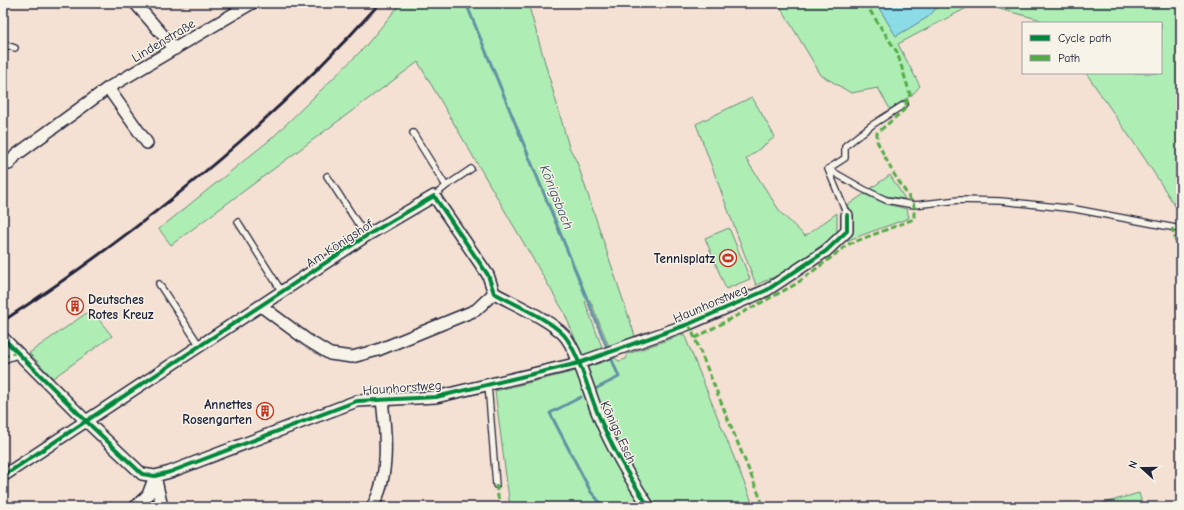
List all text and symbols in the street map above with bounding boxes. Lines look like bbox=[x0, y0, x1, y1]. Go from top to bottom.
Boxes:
street label: Lindenstraße bbox=[129, 15, 198, 65]
legend bbox=[1022, 22, 1162, 74]
text: Cycle path bbox=[1058, 31, 1111, 45]
text: Path bbox=[1058, 51, 1080, 65]
water label: Königsbach bbox=[536, 162, 577, 232]
street label: Am Königshof bbox=[303, 216, 377, 271]
sports icon: Tennisplatz bbox=[718, 248, 738, 268]
place label: Tennisplatz bbox=[654, 251, 715, 266]
street label: Haunhorstweg bbox=[671, 281, 749, 326]
place label: Deutsches Rotes Kreuz bbox=[88, 292, 154, 322]
building icon: Deutsches Rotes Kreuz bbox=[65, 296, 85, 316]
street label: Haunhorstweg bbox=[362, 377, 442, 398]
place label: Annettes Rosengarten bbox=[182, 397, 252, 427]
street label: Königs Esch bbox=[598, 399, 640, 466]
building icon: Annettes Rosengarten bbox=[255, 401, 275, 421]
north arrow bbox=[1122, 448, 1162, 488]
text: N bbox=[1126, 459, 1140, 470]

